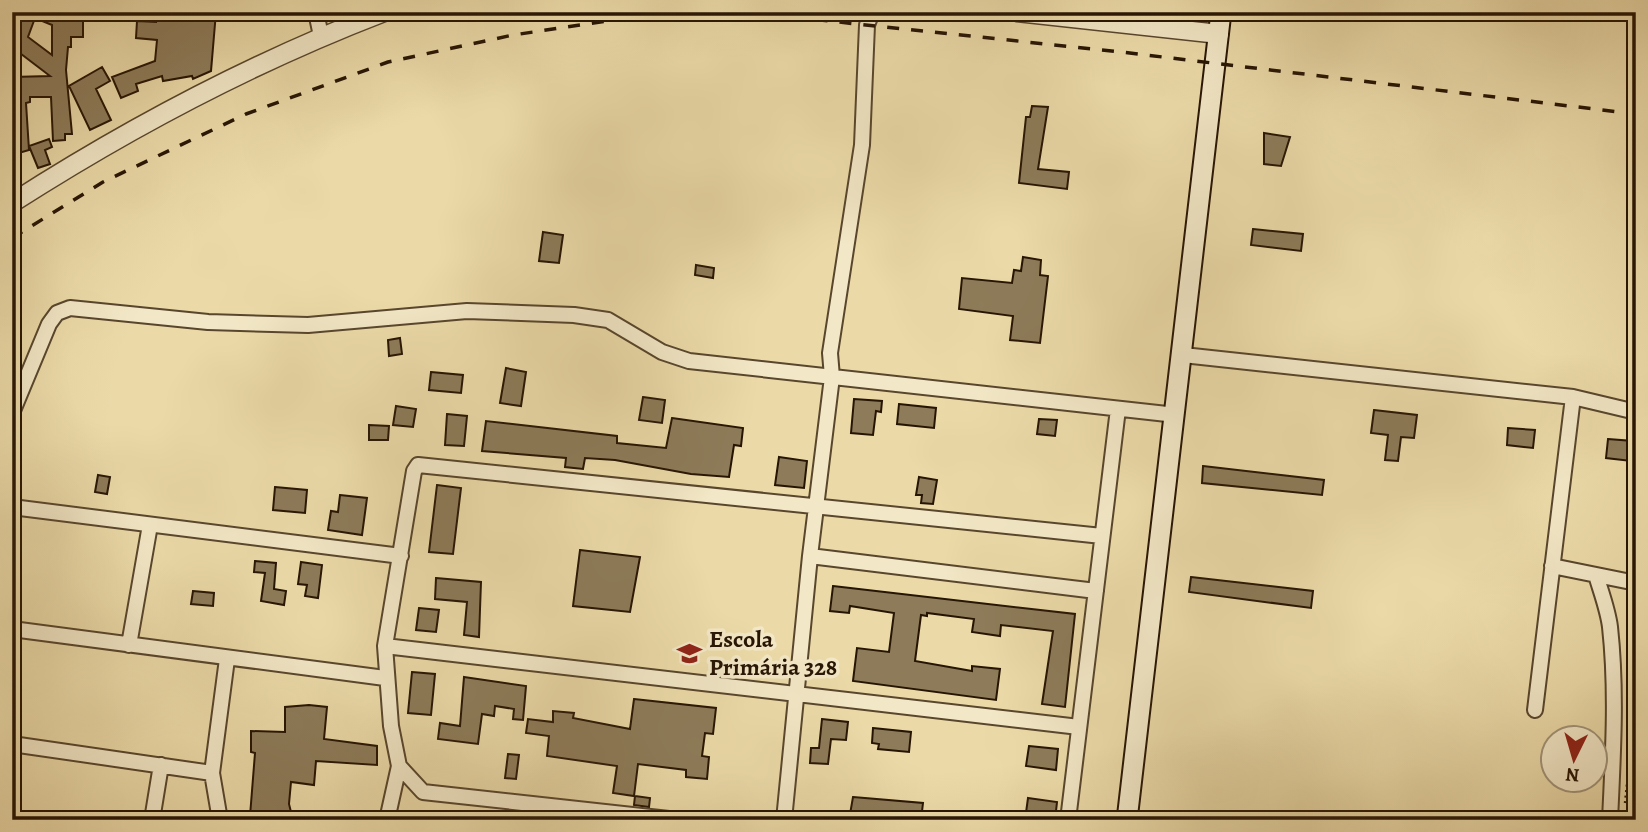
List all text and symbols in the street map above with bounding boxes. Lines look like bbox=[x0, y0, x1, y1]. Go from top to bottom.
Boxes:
place label: Escola Primária 328 bbox=[709, 623, 837, 683]
school or university icon: Escola Primária 328 bbox=[675, 639, 703, 667]
north arrow bbox=[1540, 724, 1610, 794]
text: N bbox=[1564, 761, 1581, 788]

